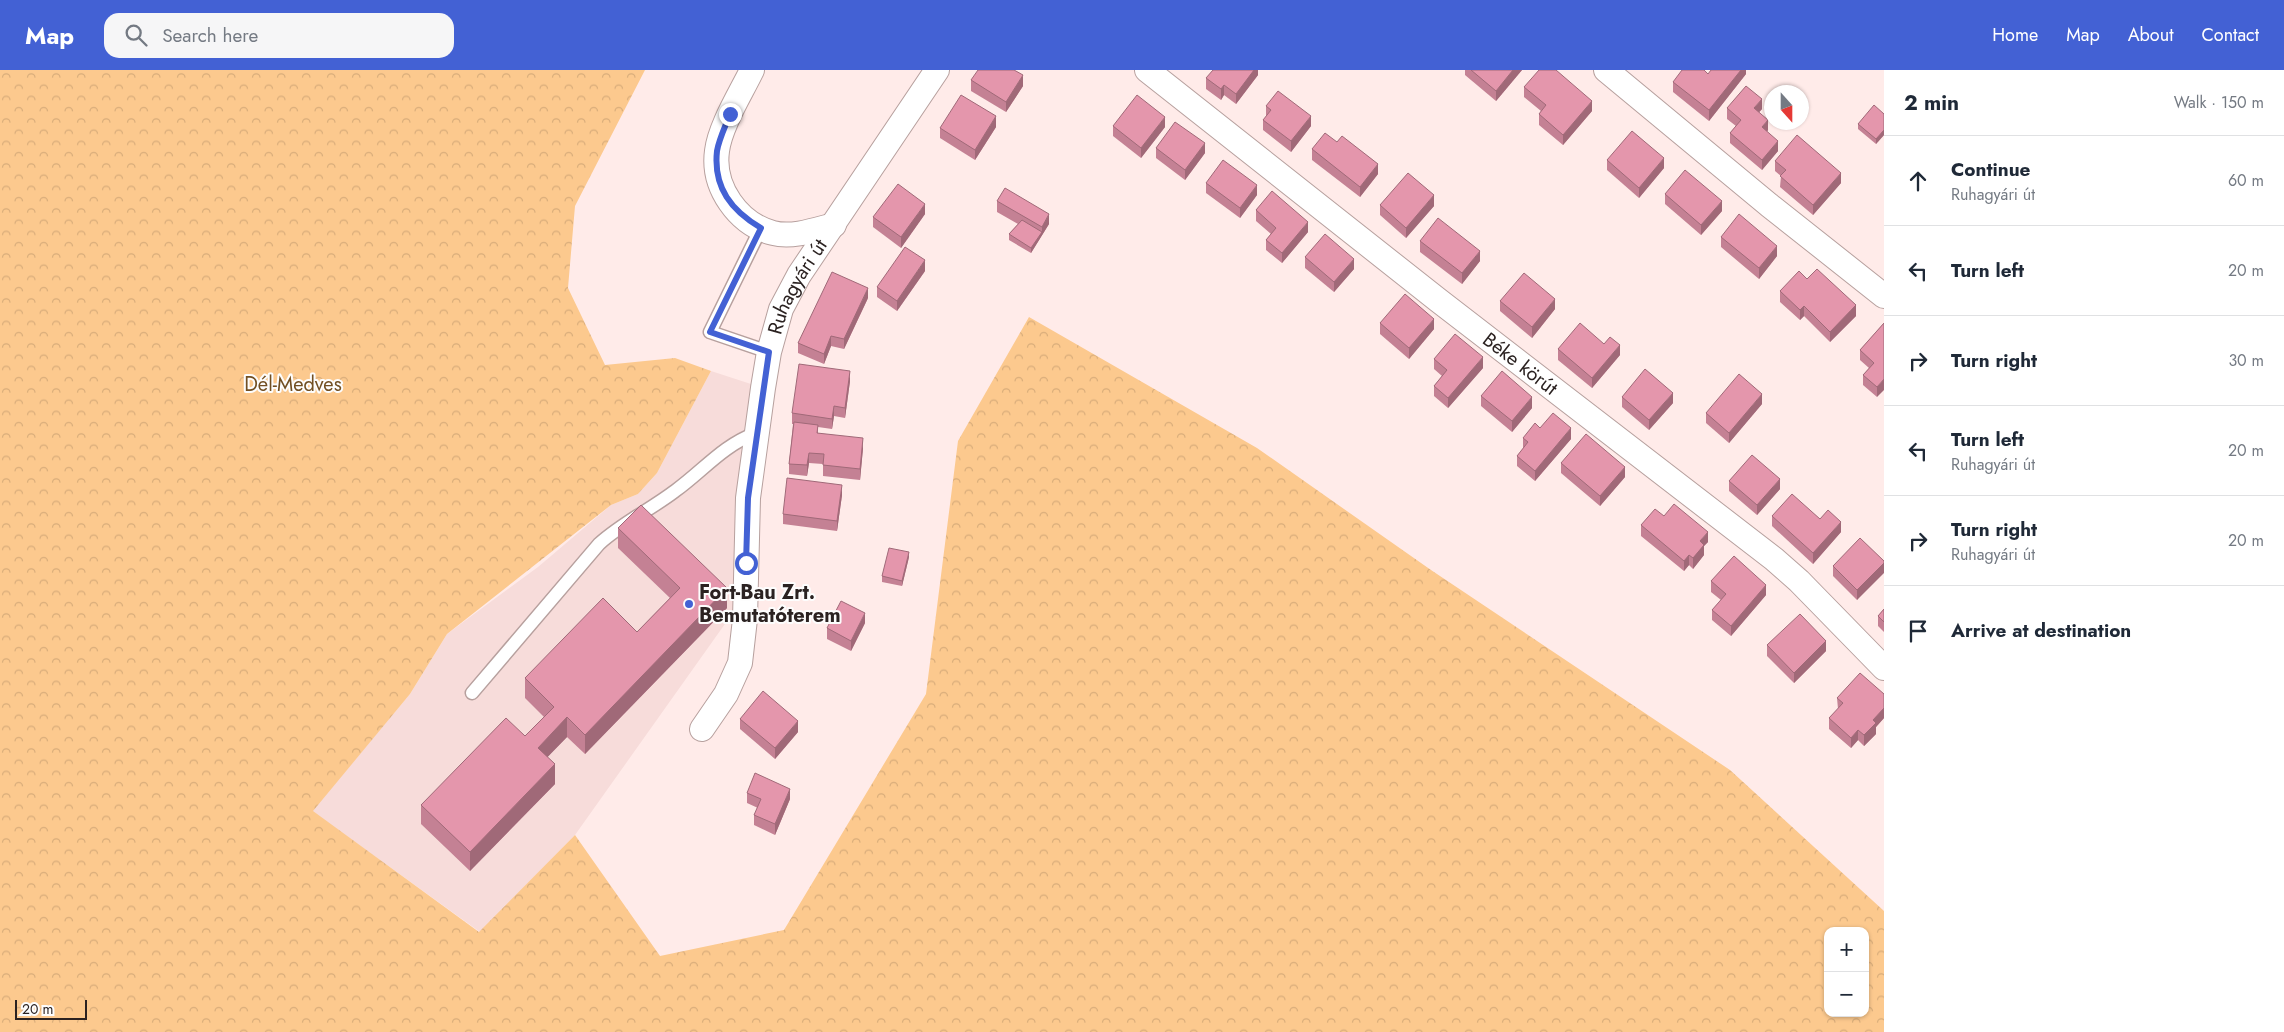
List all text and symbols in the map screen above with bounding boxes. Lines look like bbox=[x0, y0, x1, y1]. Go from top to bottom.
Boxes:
search box bbox=[104, 13, 454, 58]
text: Map bbox=[25, 18, 74, 53]
icon: search bbox=[122, 21, 150, 49]
text: Search here bbox=[162, 22, 258, 49]
text: Home bbox=[1992, 22, 2038, 48]
text: Map bbox=[2066, 22, 2100, 48]
text: About bbox=[2128, 22, 2173, 48]
text: Contact bbox=[2201, 22, 2259, 48]
north arrow bbox=[1764, 85, 1809, 130]
text: 2 min bbox=[1904, 88, 1959, 118]
text: Walk · 150 m bbox=[2174, 91, 2264, 114]
route end bbox=[719, 103, 742, 126]
text: Continue bbox=[1951, 156, 2030, 183]
icon: ahead bbox=[1904, 167, 1932, 195]
text: 60 m bbox=[2228, 169, 2264, 192]
text: Ruhagyári út bbox=[1951, 183, 2035, 206]
street label: Ruhagyári út bbox=[761, 233, 835, 338]
icon: left bbox=[1904, 257, 1932, 285]
text: Turn left bbox=[1951, 257, 2024, 284]
text: 20 m bbox=[2228, 259, 2264, 282]
street label: Béke körút bbox=[1476, 326, 1564, 402]
icon: right bbox=[1904, 347, 1932, 375]
text: Turn right bbox=[1951, 347, 2037, 374]
text: 30 m bbox=[2228, 349, 2264, 372]
park label: Dél-Medves bbox=[244, 370, 342, 399]
text: Turn left bbox=[1951, 426, 2024, 453]
icon: left bbox=[1904, 437, 1932, 465]
text: 20 m bbox=[2228, 439, 2264, 462]
text: Ruhagyári út bbox=[1951, 453, 2035, 476]
text: Turn right bbox=[1951, 516, 2037, 543]
icon: right bbox=[1904, 527, 1932, 555]
text: 20 m bbox=[2228, 529, 2264, 552]
text: Ruhagyári út bbox=[1951, 543, 2035, 566]
route start bbox=[735, 552, 758, 575]
place label: Fort-Bau Zrt. Bemutatóterem bbox=[699, 578, 841, 630]
marker: Fort-Bau Zrt. Bemutatóterem bbox=[683, 598, 695, 610]
icon: arrive bbox=[1904, 617, 1932, 645]
text: Arrive at destination bbox=[1951, 617, 2131, 644]
map controls bbox=[1824, 927, 1869, 1017]
button: + bbox=[1824, 927, 1869, 972]
button: − bbox=[1824, 972, 1869, 1017]
scale bar bbox=[15, 997, 88, 1020]
text: 20 m bbox=[22, 999, 54, 1019]

